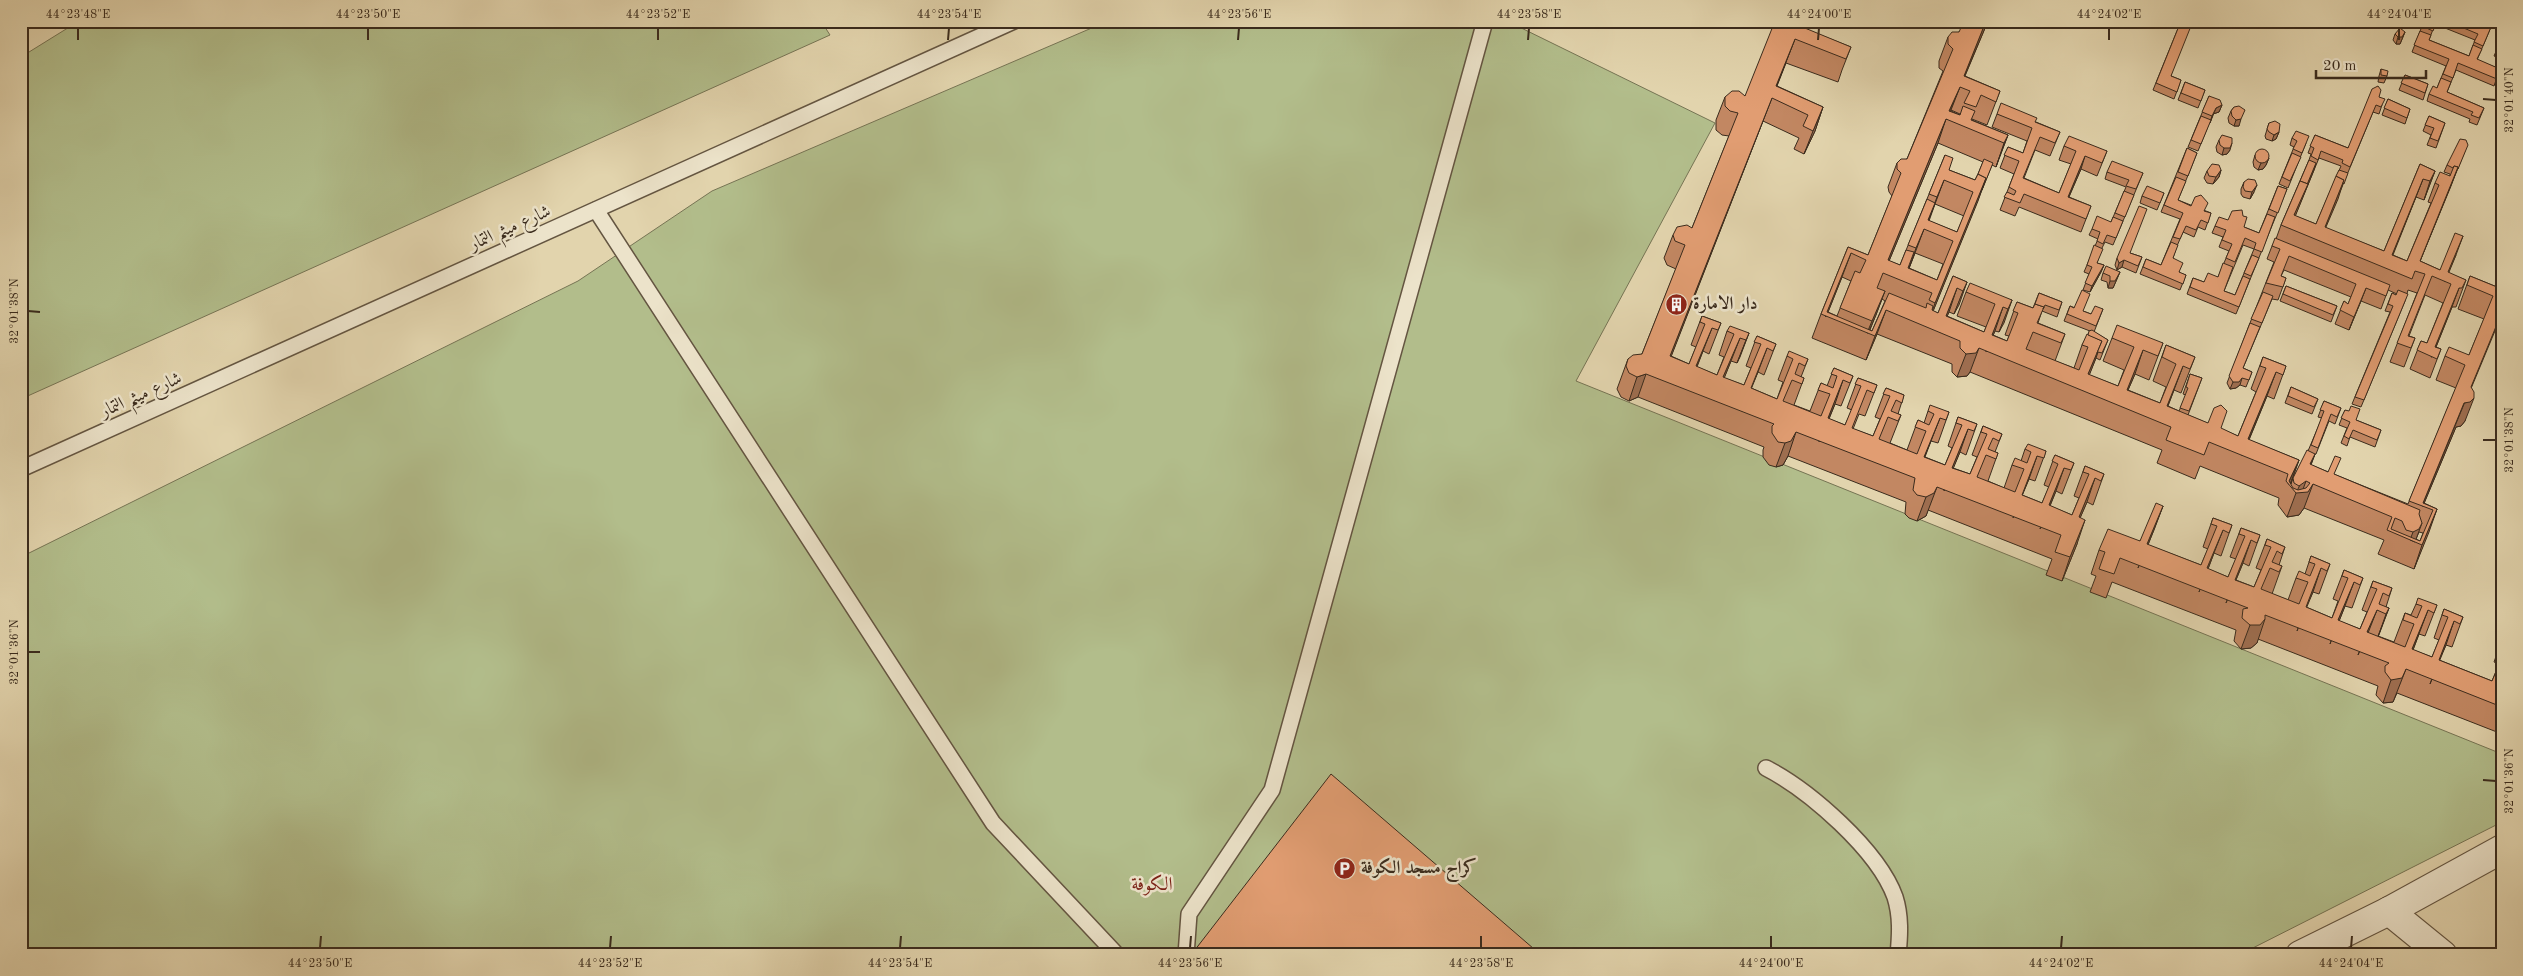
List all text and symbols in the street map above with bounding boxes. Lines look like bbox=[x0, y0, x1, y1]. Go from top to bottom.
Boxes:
text: 44°23'50"E bbox=[336, 8, 400, 21]
text: 44°23'52"E bbox=[626, 8, 690, 21]
text: 44°23'54"E bbox=[917, 8, 981, 21]
text: 44°23'56"E bbox=[1207, 8, 1271, 21]
text: 44°23'58"E bbox=[1497, 8, 1561, 21]
text: 44°23'48"E bbox=[46, 9, 110, 21]
text: 44°24'00"E bbox=[1787, 9, 1851, 21]
text: 44°24'02"E bbox=[2077, 9, 2141, 21]
text: 44°24'04"E bbox=[2367, 9, 2431, 21]
scale bar bbox=[2316, 48, 2426, 80]
text: 20 m bbox=[2323, 59, 2357, 74]
text: 32°01'40"N bbox=[2504, 67, 2516, 133]
street label: شارع ميثم التمار bbox=[465, 202, 557, 262]
text: 32°01'38"N bbox=[9, 278, 21, 344]
building icon: دار الامارة bbox=[1665, 292, 1689, 316]
place label: دار الامارة bbox=[1693, 294, 1758, 314]
street label: شارع ميثم التمار bbox=[96, 369, 188, 429]
text: 32°01'38"N bbox=[2504, 407, 2516, 473]
text: 32°01'36"N bbox=[9, 619, 21, 685]
text: 32°01'36"N bbox=[2504, 748, 2516, 814]
parking icon: كراج مسجد الكوفة bbox=[1333, 856, 1357, 880]
place label: كراج مسجد الكوفة bbox=[1361, 857, 1477, 883]
district label: الكوفة bbox=[1131, 874, 1173, 896]
text: 44°23'50"E bbox=[288, 957, 352, 970]
text: 44°23'52"E bbox=[578, 957, 642, 970]
text: 44°23'54"E bbox=[868, 957, 932, 970]
text: 44°23'56"E bbox=[1158, 957, 1222, 970]
text: 44°23'58"E bbox=[1449, 957, 1513, 970]
text: 44°24'00"E bbox=[1739, 958, 1803, 970]
text: 44°24'02"E bbox=[2029, 958, 2093, 970]
text: 44°24'04"E bbox=[2319, 958, 2383, 970]

